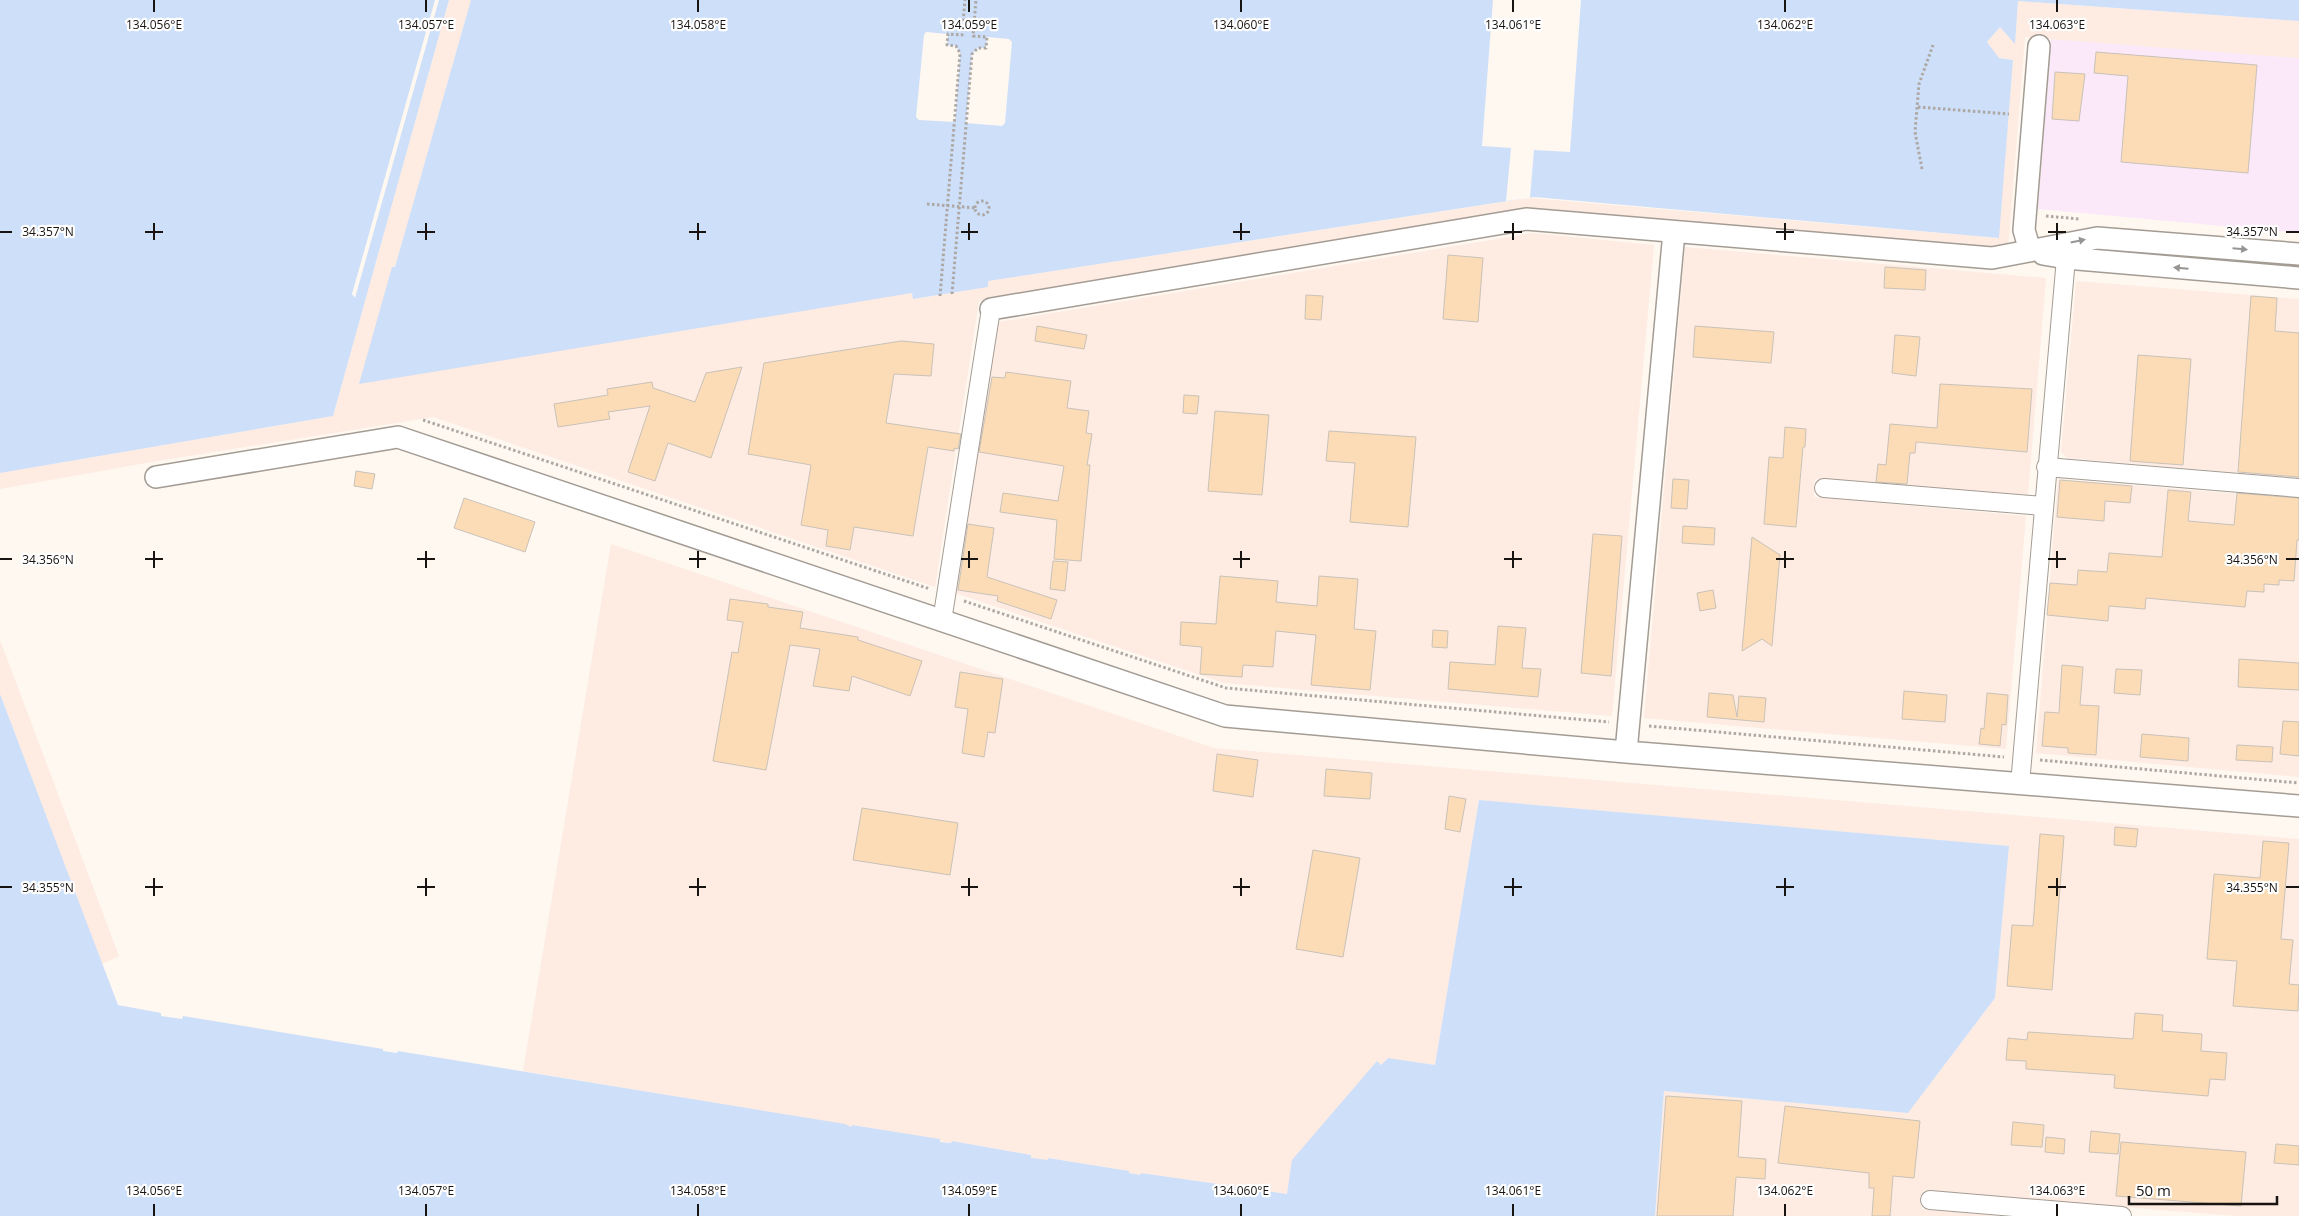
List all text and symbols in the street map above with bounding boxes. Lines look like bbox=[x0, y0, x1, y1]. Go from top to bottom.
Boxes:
text: 134.056°E bbox=[126, 16, 182, 33]
text: 134.057°E bbox=[398, 16, 454, 33]
text: 134.058°E bbox=[670, 16, 726, 33]
text: 134.059°E bbox=[941, 16, 997, 33]
text: 134.060°E bbox=[1213, 16, 1269, 33]
text: 134.061°E bbox=[1485, 16, 1541, 33]
text: 134.062°E bbox=[1757, 16, 1813, 33]
text: 134.063°E bbox=[2029, 16, 2085, 33]
text: 34.357°N bbox=[22, 223, 74, 240]
text: 34.357°N bbox=[2226, 223, 2278, 240]
one-way arrow bbox=[2071, 237, 2087, 245]
one-way arrow bbox=[2232, 246, 2248, 254]
one-way arrow bbox=[2172, 264, 2188, 272]
text: 34.356°N bbox=[22, 551, 74, 568]
text: 34.356°N bbox=[2226, 551, 2278, 568]
text: 34.355°N bbox=[22, 879, 74, 896]
text: 34.355°N bbox=[2226, 879, 2278, 896]
scale bar bbox=[2129, 1174, 2276, 1206]
text: 50 m bbox=[2136, 1180, 2171, 1200]
text: 134.056°E bbox=[126, 1182, 182, 1199]
text: 134.057°E bbox=[398, 1182, 454, 1199]
text: 134.058°E bbox=[670, 1182, 726, 1199]
text: 134.059°E bbox=[941, 1182, 997, 1199]
text: 134.060°E bbox=[1213, 1182, 1269, 1199]
text: 134.061°E bbox=[1485, 1182, 1541, 1199]
text: 134.062°E bbox=[1757, 1182, 1813, 1199]
text: 134.063°E bbox=[2029, 1182, 2085, 1199]

